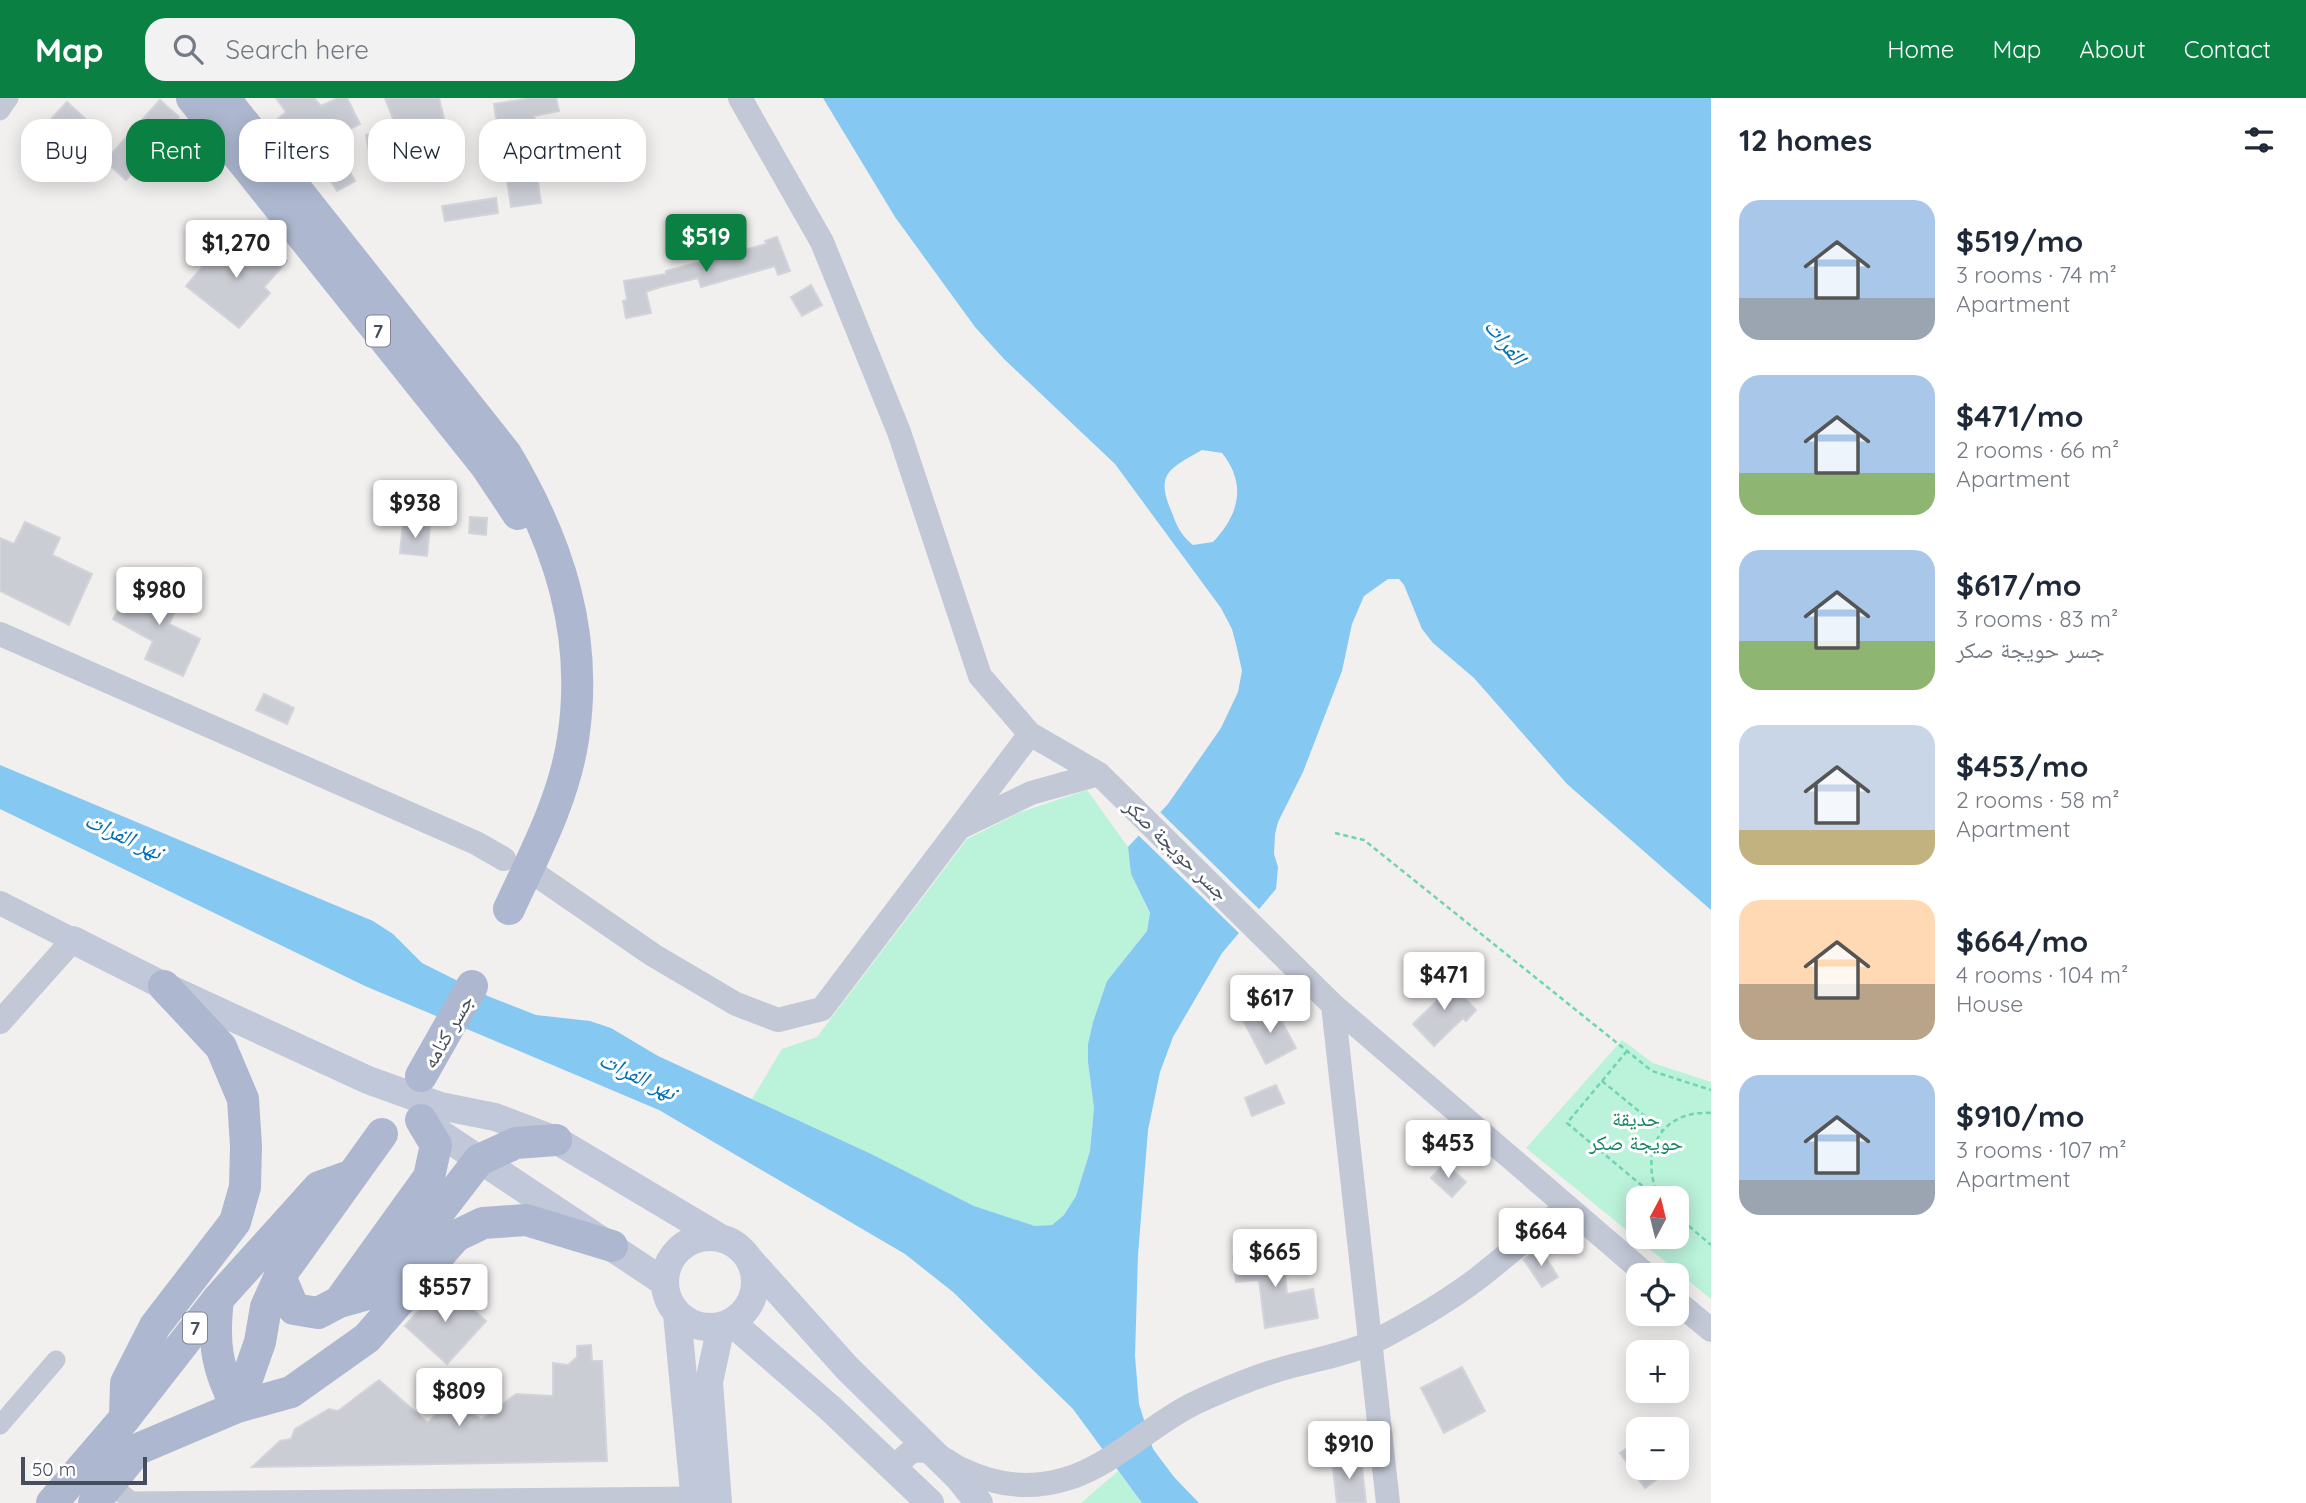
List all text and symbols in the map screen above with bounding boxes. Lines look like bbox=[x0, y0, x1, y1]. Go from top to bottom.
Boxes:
search box bbox=[145, 18, 635, 81]
text: Map bbox=[35, 29, 103, 70]
icon: search bbox=[169, 30, 207, 68]
text: Search here bbox=[225, 33, 369, 66]
text: Home bbox=[1887, 34, 1954, 64]
text: Map bbox=[1992, 34, 2041, 64]
text: About bbox=[2079, 34, 2146, 64]
text: Contact bbox=[2184, 34, 2271, 64]
chip: Buy bbox=[21, 119, 112, 182]
chip: Rent bbox=[126, 119, 225, 182]
chip: Filters bbox=[239, 119, 354, 182]
chip: New bbox=[368, 119, 465, 182]
chip: Apartment bbox=[479, 119, 646, 182]
text: 12 homes bbox=[1739, 121, 1872, 159]
icon: filters bbox=[2240, 121, 2278, 159]
pin: $519 bbox=[665, 214, 747, 274]
pin: $1,270 bbox=[179, 220, 293, 280]
text: $519 bbox=[682, 222, 731, 251]
text: $519/mo bbox=[1956, 222, 2083, 260]
text: $1,270 bbox=[202, 228, 270, 257]
icon: home bbox=[1795, 228, 1879, 312]
text: 3 rooms · 74 m² bbox=[1956, 260, 2117, 289]
text: Apartment bbox=[1956, 289, 2070, 318]
water label: الفرات bbox=[1478, 312, 1535, 372]
road number: 7 bbox=[366, 316, 390, 346]
text: $471/mo bbox=[1956, 397, 2083, 435]
icon: home bbox=[1795, 403, 1879, 487]
text: 2 rooms · 66 m² bbox=[1956, 435, 2119, 464]
text: Apartment bbox=[1956, 464, 2070, 493]
pin: $938 bbox=[374, 480, 456, 540]
text: $938 bbox=[389, 488, 441, 517]
text: $617/mo bbox=[1956, 566, 2081, 604]
pin: $980 bbox=[118, 568, 200, 627]
text: $980 bbox=[132, 575, 186, 604]
icon: home bbox=[1795, 578, 1879, 662]
text: 3 rooms · 83 m² bbox=[1956, 604, 2118, 633]
text: جسر حويجة صكر bbox=[1956, 635, 2105, 664]
text: $453/mo bbox=[1956, 747, 2088, 785]
icon: home bbox=[1795, 753, 1879, 837]
text: 2 rooms · 58 m² bbox=[1956, 785, 2119, 814]
street label: جسر حويجة صكر bbox=[1118, 792, 1235, 905]
water label: نهر الفرات bbox=[81, 804, 170, 867]
text: Apartment bbox=[1956, 814, 2070, 843]
text: $664/mo bbox=[1956, 922, 2088, 960]
icon: home bbox=[1795, 928, 1879, 1012]
pin: $471 bbox=[1403, 953, 1485, 1012]
text: $471 bbox=[1419, 960, 1469, 989]
text: 4 rooms · 104 m² bbox=[1956, 960, 2128, 989]
pin: $617 bbox=[1229, 976, 1311, 1035]
text: $617 bbox=[1246, 983, 1294, 1012]
text: House bbox=[1956, 989, 2023, 1018]
street label: جسر كنامه bbox=[416, 990, 478, 1072]
water label: نهر الفرات bbox=[595, 1044, 684, 1107]
text: $910/mo bbox=[1956, 1097, 2084, 1135]
icon: home bbox=[1795, 1103, 1879, 1187]
park label: حديقة حويجة صكر bbox=[1588, 1105, 1683, 1155]
pin: $453 bbox=[1407, 1121, 1489, 1180]
text: $453 bbox=[1422, 1128, 1474, 1157]
text: 3 rooms · 107 m² bbox=[1956, 1135, 2127, 1164]
text: Apartment bbox=[1956, 1164, 2070, 1193]
north arrow bbox=[1626, 1186, 1689, 1250]
map controls bbox=[1626, 1186, 1689, 1480]
pin: $664 bbox=[1500, 1208, 1582, 1268]
text: $664 bbox=[1515, 1216, 1567, 1245]
pin: $665 bbox=[1234, 1230, 1316, 1289]
text: $665 bbox=[1249, 1237, 1301, 1266]
button: locate bbox=[1626, 1263, 1689, 1326]
pin: $557 bbox=[404, 1264, 486, 1324]
text: $557 bbox=[419, 1272, 471, 1301]
road number: 7 bbox=[183, 1312, 207, 1344]
button: + bbox=[1626, 1340, 1689, 1403]
pin: $809 bbox=[418, 1368, 500, 1428]
text: $809 bbox=[432, 1376, 486, 1405]
button: − bbox=[1626, 1417, 1689, 1480]
pin: $910 bbox=[1308, 1422, 1390, 1481]
text: $910 bbox=[1324, 1429, 1374, 1458]
scale bar bbox=[21, 1454, 147, 1486]
text: 50 m bbox=[32, 1457, 76, 1481]

